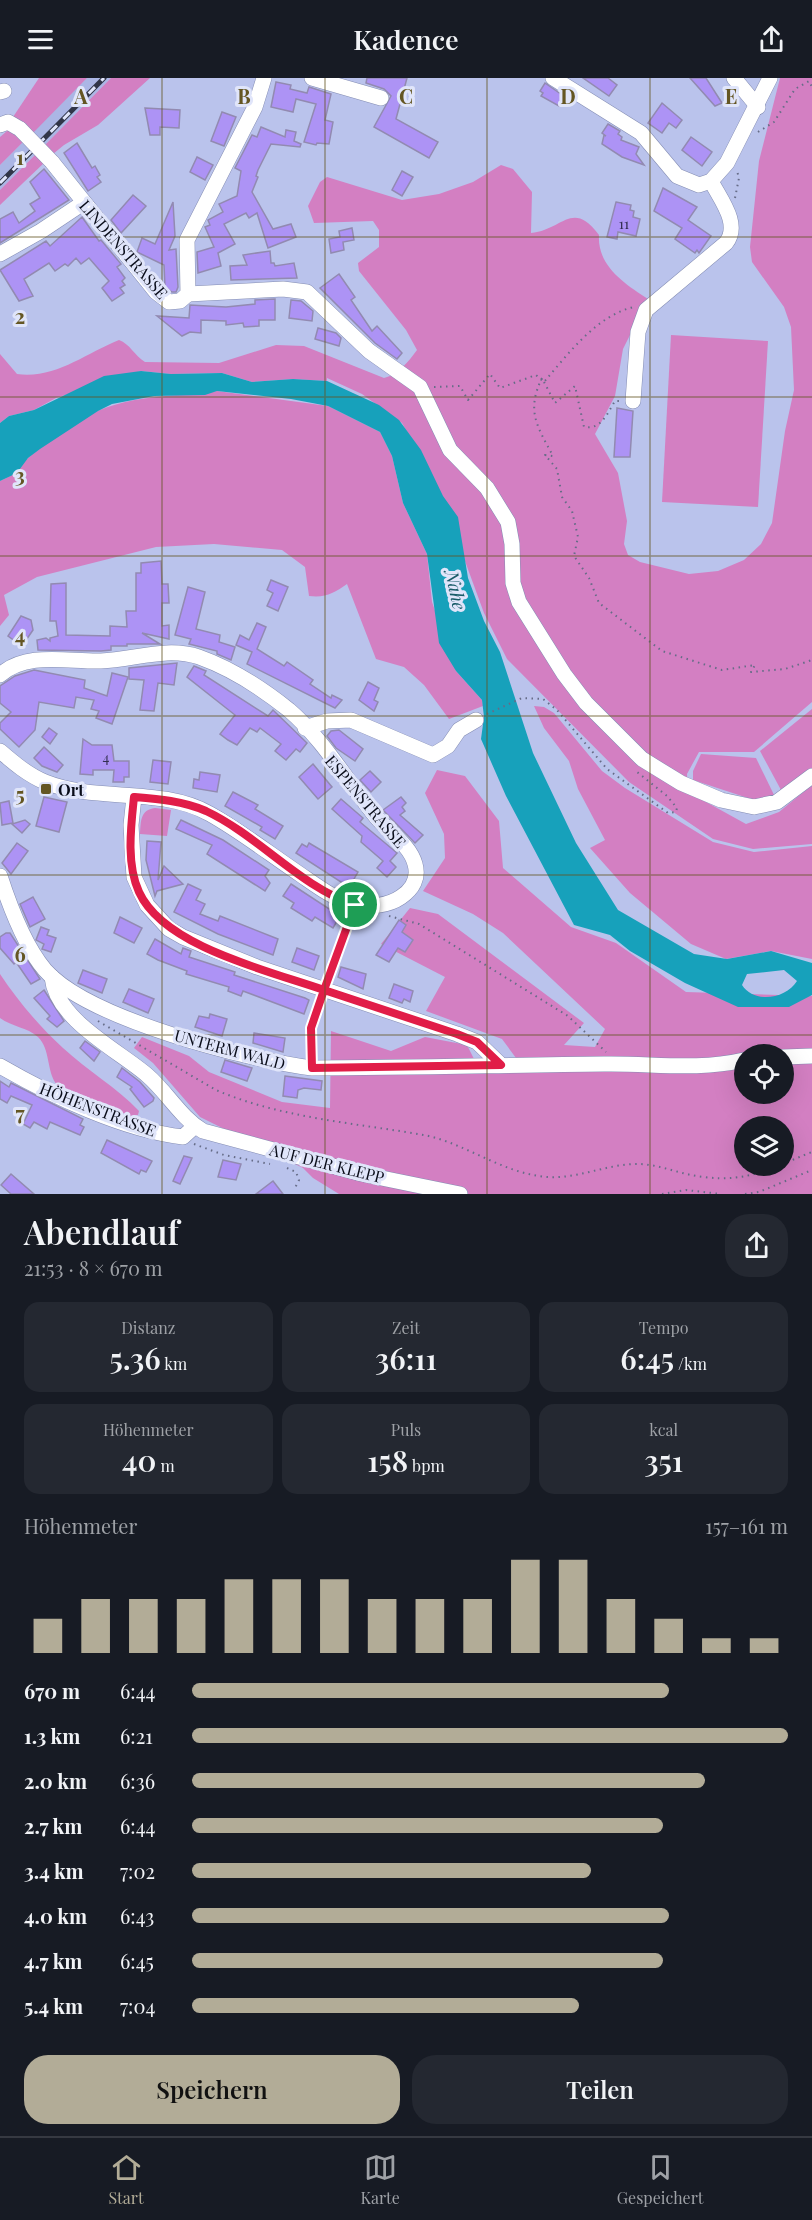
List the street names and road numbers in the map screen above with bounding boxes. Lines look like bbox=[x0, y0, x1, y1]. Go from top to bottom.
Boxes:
street label: LINDENSTRASSE bbox=[75, 195, 173, 303]
street label: ESPENSTRASSE bbox=[321, 750, 411, 852]
street label: UNTERM WALD bbox=[172, 1024, 288, 1074]
street label: HÖHENSTRASSE bbox=[37, 1077, 159, 1141]
street label: AUF DER KLEPP bbox=[267, 1138, 386, 1187]

